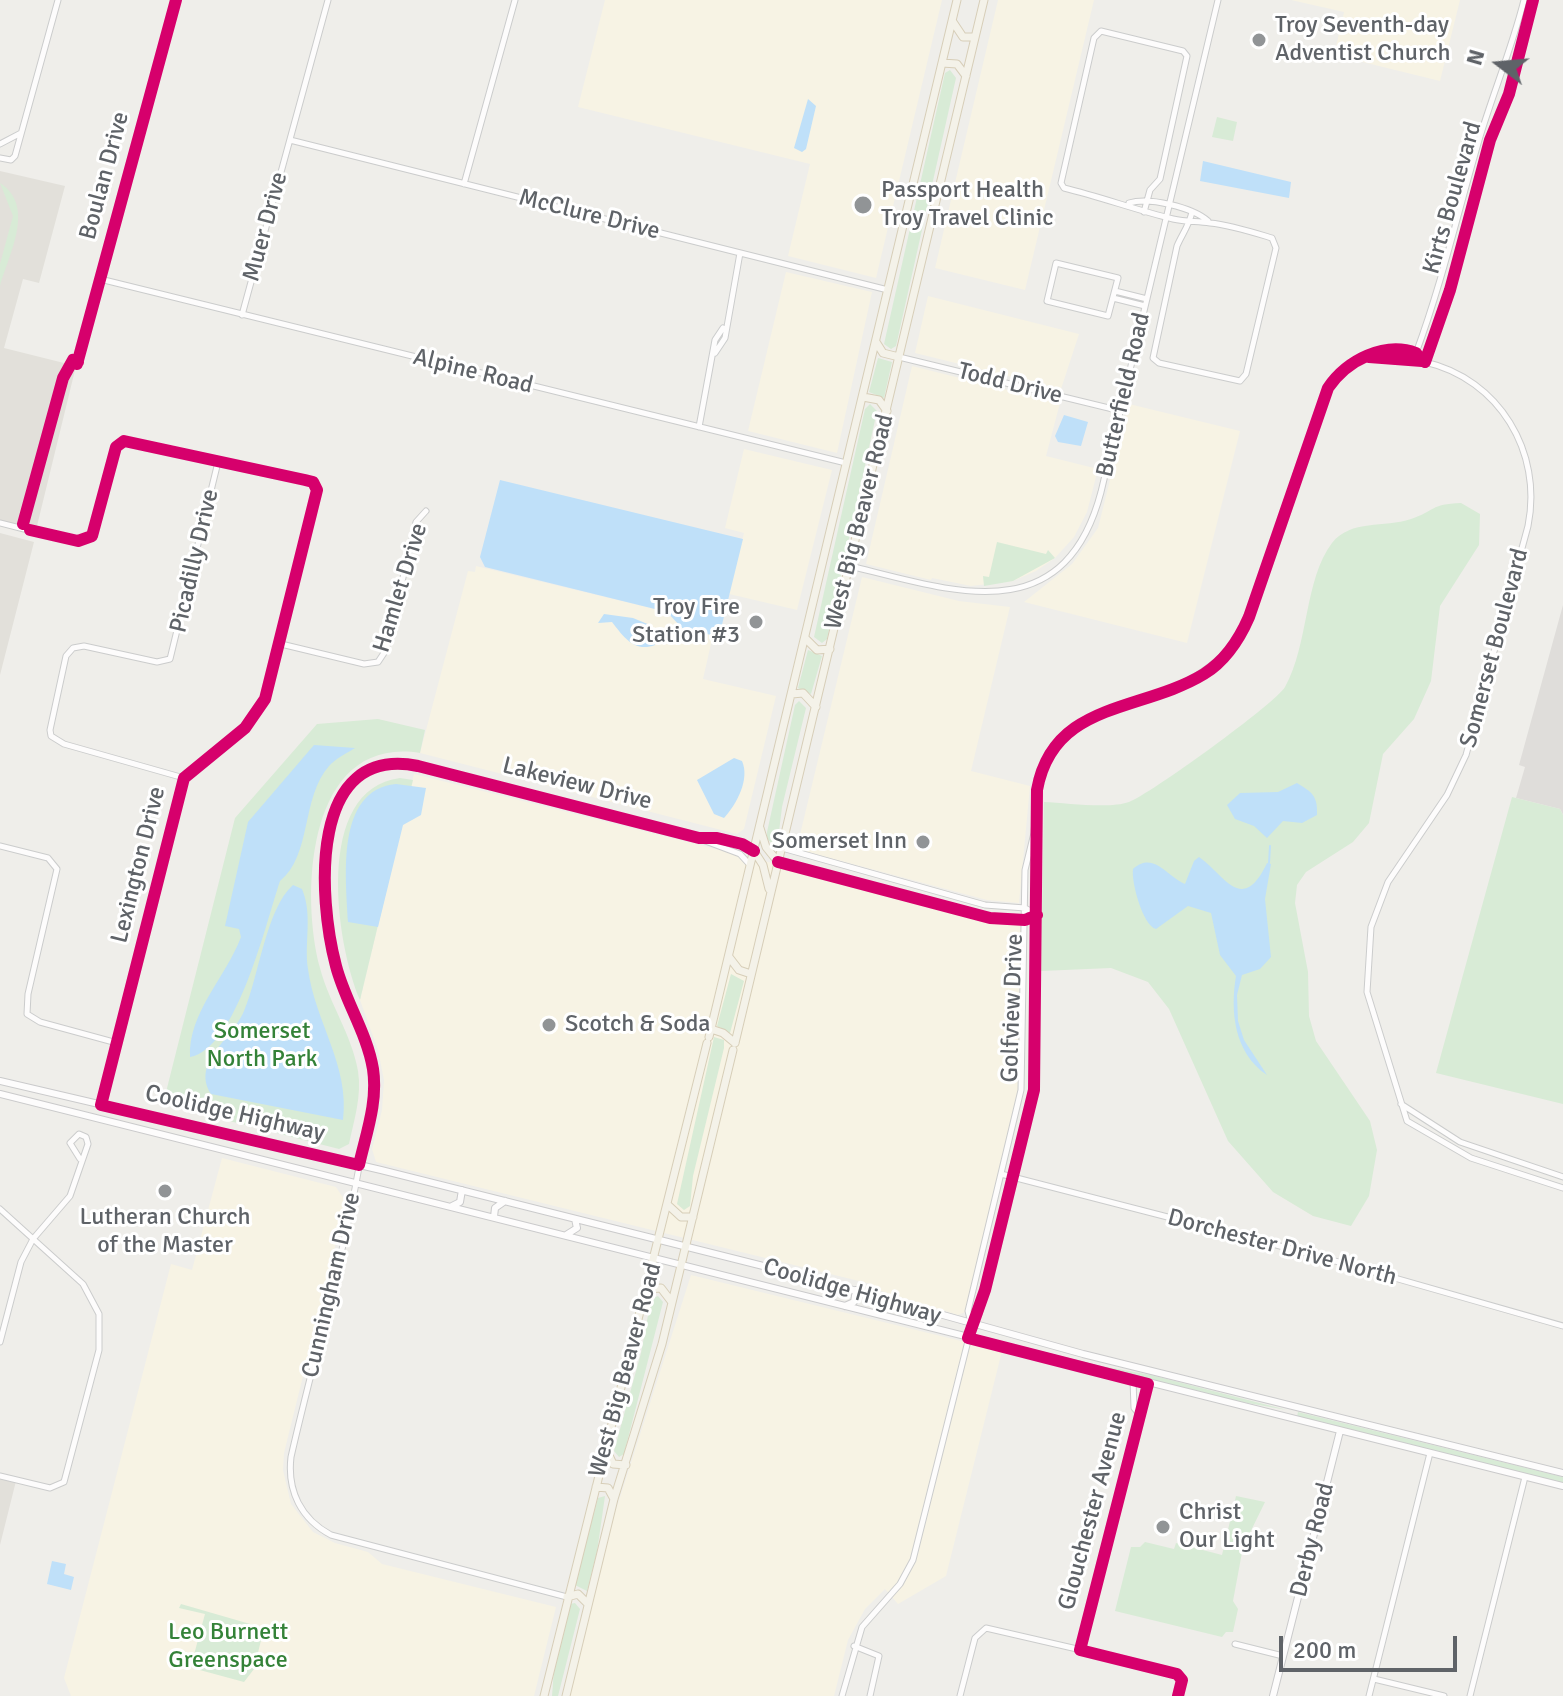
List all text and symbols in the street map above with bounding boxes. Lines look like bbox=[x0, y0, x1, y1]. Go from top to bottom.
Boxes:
place label: Troy Seventh-day Adventist Church bbox=[1275, 12, 1451, 68]
north arrow bbox=[1459, 24, 1539, 104]
marker: Troy Seventh-day Adventist Church bbox=[1250, 31, 1268, 49]
text: N bbox=[1460, 46, 1491, 68]
street label: Boulan Drive bbox=[74, 109, 136, 243]
street label: Kirts Boulevard bbox=[1417, 118, 1489, 278]
street label: Muer Drive bbox=[238, 169, 294, 285]
place label: Passport Health Troy Travel Clinic bbox=[881, 177, 1053, 233]
street label: McClure Drive bbox=[515, 184, 663, 246]
marker: Passport Health Troy Travel Clinic bbox=[852, 194, 874, 216]
street label: Butterfield Road bbox=[1091, 310, 1157, 480]
street label: Alpine Road bbox=[410, 343, 536, 401]
street label: Todd Drive bbox=[955, 357, 1065, 411]
street label: West Big Beaver Road bbox=[819, 411, 901, 633]
street label: Picadilly Drive bbox=[165, 486, 225, 636]
street label: Hamlet Drive bbox=[368, 520, 434, 656]
street label: Somerset Boulevard bbox=[1455, 545, 1535, 751]
place label: Troy Fire Station #3 bbox=[632, 594, 740, 650]
marker: Troy Fire Station #3 bbox=[747, 613, 765, 631]
street label: Lakeview Drive bbox=[499, 752, 655, 816]
street label: Lexington Drive bbox=[106, 784, 172, 946]
place label: Somerset Inn bbox=[772, 828, 907, 856]
marker: Somerset Inn bbox=[914, 833, 932, 851]
street label: Golfview Drive bbox=[996, 933, 1030, 1083]
place label: Scotch & Soda bbox=[565, 1011, 711, 1039]
marker: Scotch & Soda bbox=[540, 1016, 558, 1034]
park label: Somerset North Park bbox=[207, 1018, 317, 1074]
street label: Coolidge Highway bbox=[142, 1079, 328, 1149]
marker: Lutheran Church of the Master bbox=[156, 1182, 174, 1200]
street label: Cunningham Drive bbox=[297, 1190, 367, 1380]
place label: Lutheran Church of the Master bbox=[79, 1204, 251, 1260]
street label: Dorchester Drive North bbox=[1164, 1204, 1400, 1292]
street label: Coolidge Highway bbox=[760, 1253, 944, 1331]
street label: West Big Beaver Road bbox=[583, 1260, 669, 1480]
street label: Glouchester Avenue bbox=[1053, 1409, 1133, 1613]
street label: Derby Road bbox=[1285, 1480, 1341, 1600]
place label: Christ Our Light bbox=[1179, 1499, 1275, 1555]
marker: Christ Our Light bbox=[1154, 1518, 1172, 1536]
park label: Leo Burnett Greenspace bbox=[168, 1619, 288, 1675]
scale bar bbox=[1283, 1620, 1461, 1670]
text: 200 m bbox=[1293, 1635, 1356, 1665]

